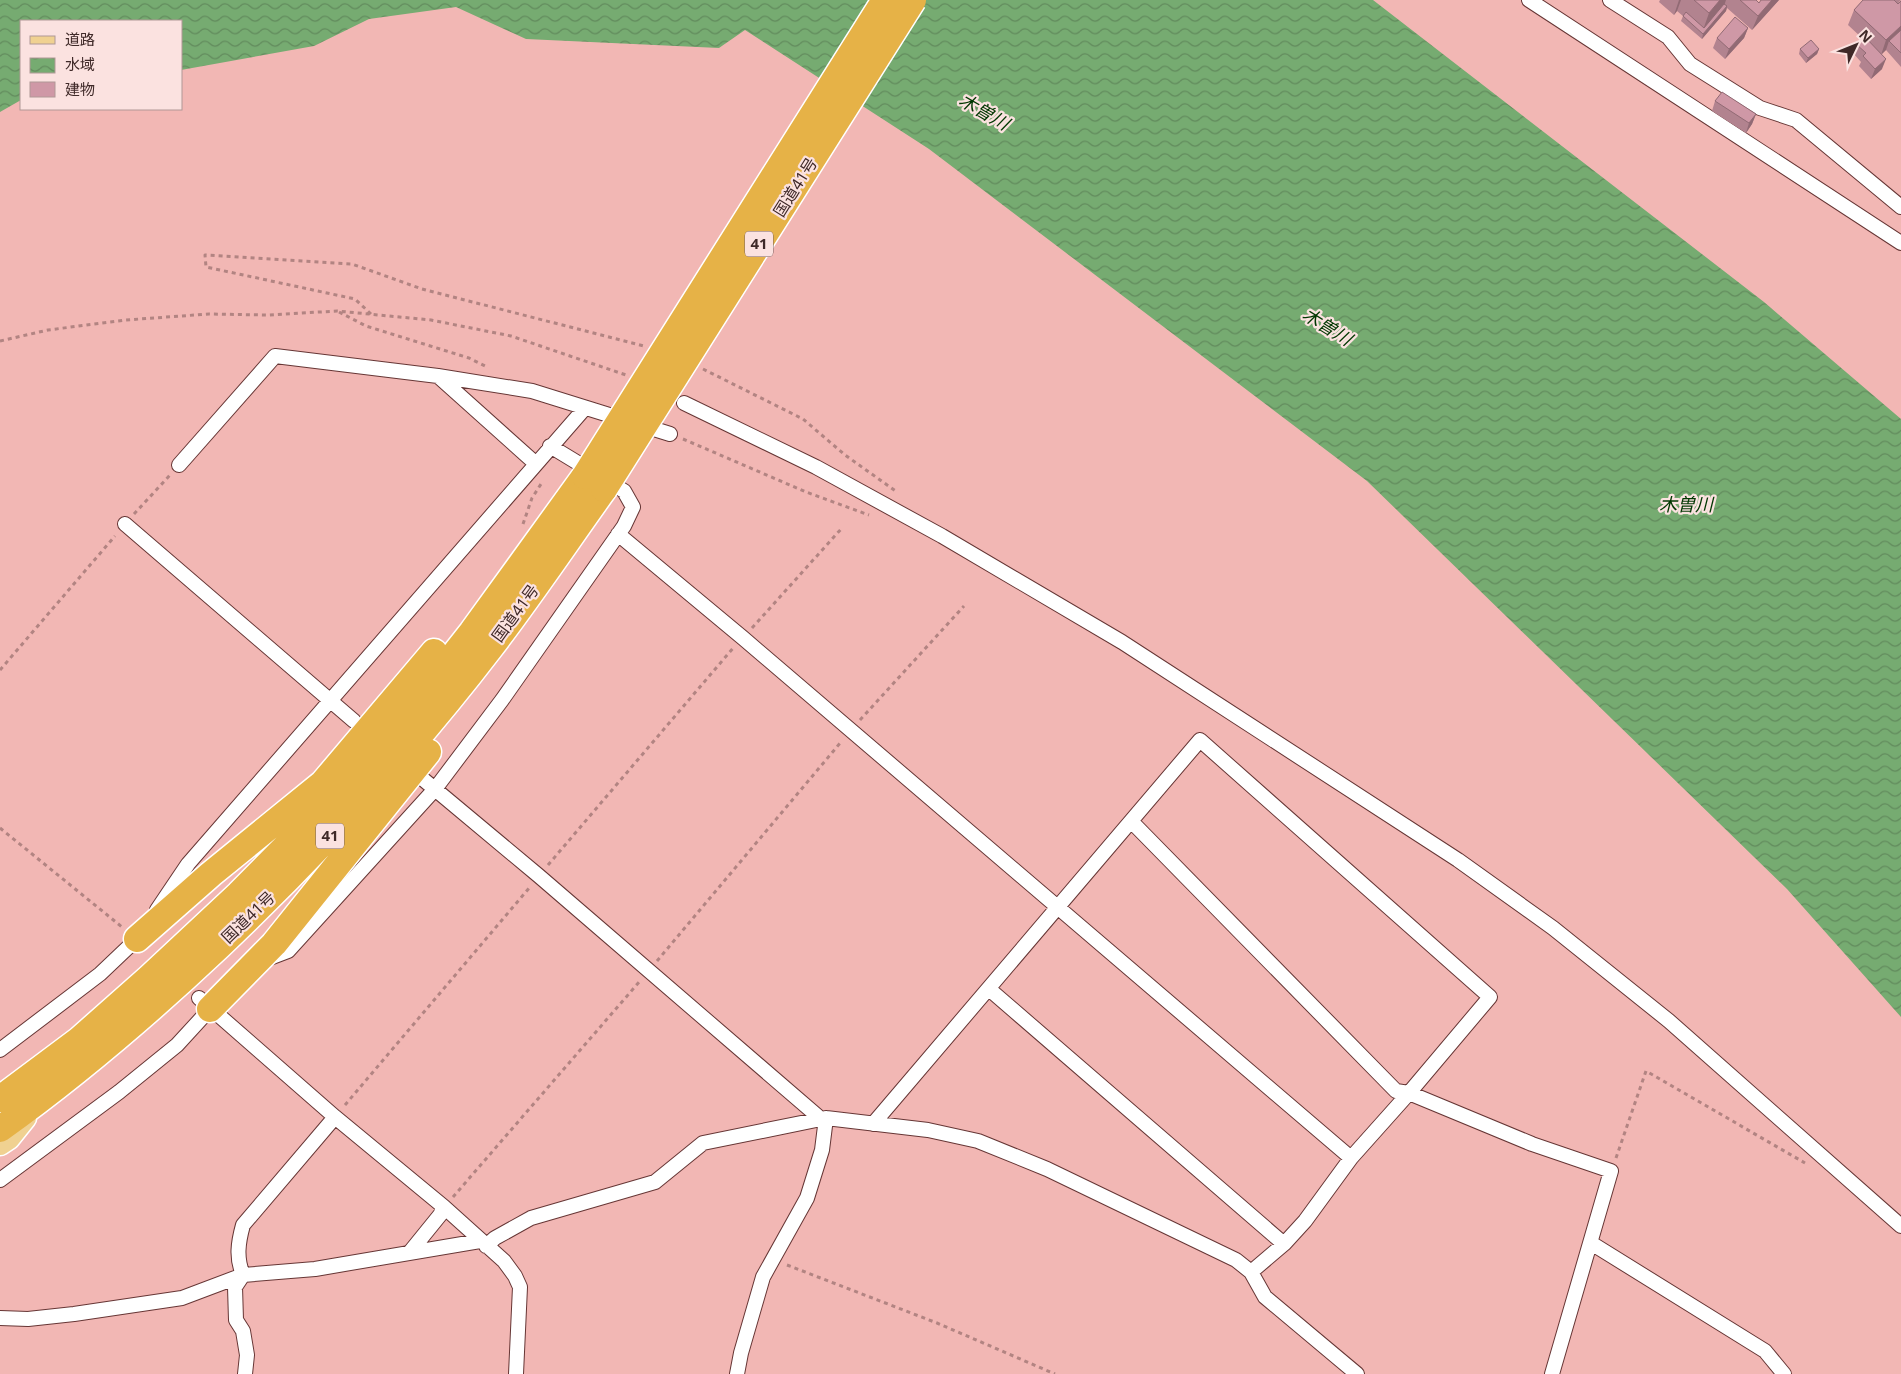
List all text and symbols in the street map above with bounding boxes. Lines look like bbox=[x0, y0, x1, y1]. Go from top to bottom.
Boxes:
legend bbox=[20, 20, 182, 110]
north arrow bbox=[1831, 20, 1881, 70]
text: N bbox=[1855, 25, 1877, 46]
text: 道路 bbox=[65, 29, 95, 49]
text: 水域 bbox=[65, 54, 95, 74]
text: 建物 bbox=[65, 79, 95, 99]
water label: 木曽川 bbox=[955, 87, 1016, 136]
street label: 国道41号 bbox=[768, 153, 822, 221]
road number: 41 bbox=[745, 232, 773, 256]
water label: 木曽川 bbox=[1298, 302, 1358, 352]
water label: 木曽川 bbox=[1659, 492, 1715, 516]
street label: 国道41号 bbox=[487, 580, 543, 646]
road number: 41 bbox=[316, 824, 344, 848]
street label: 国道41号 bbox=[217, 886, 279, 948]

